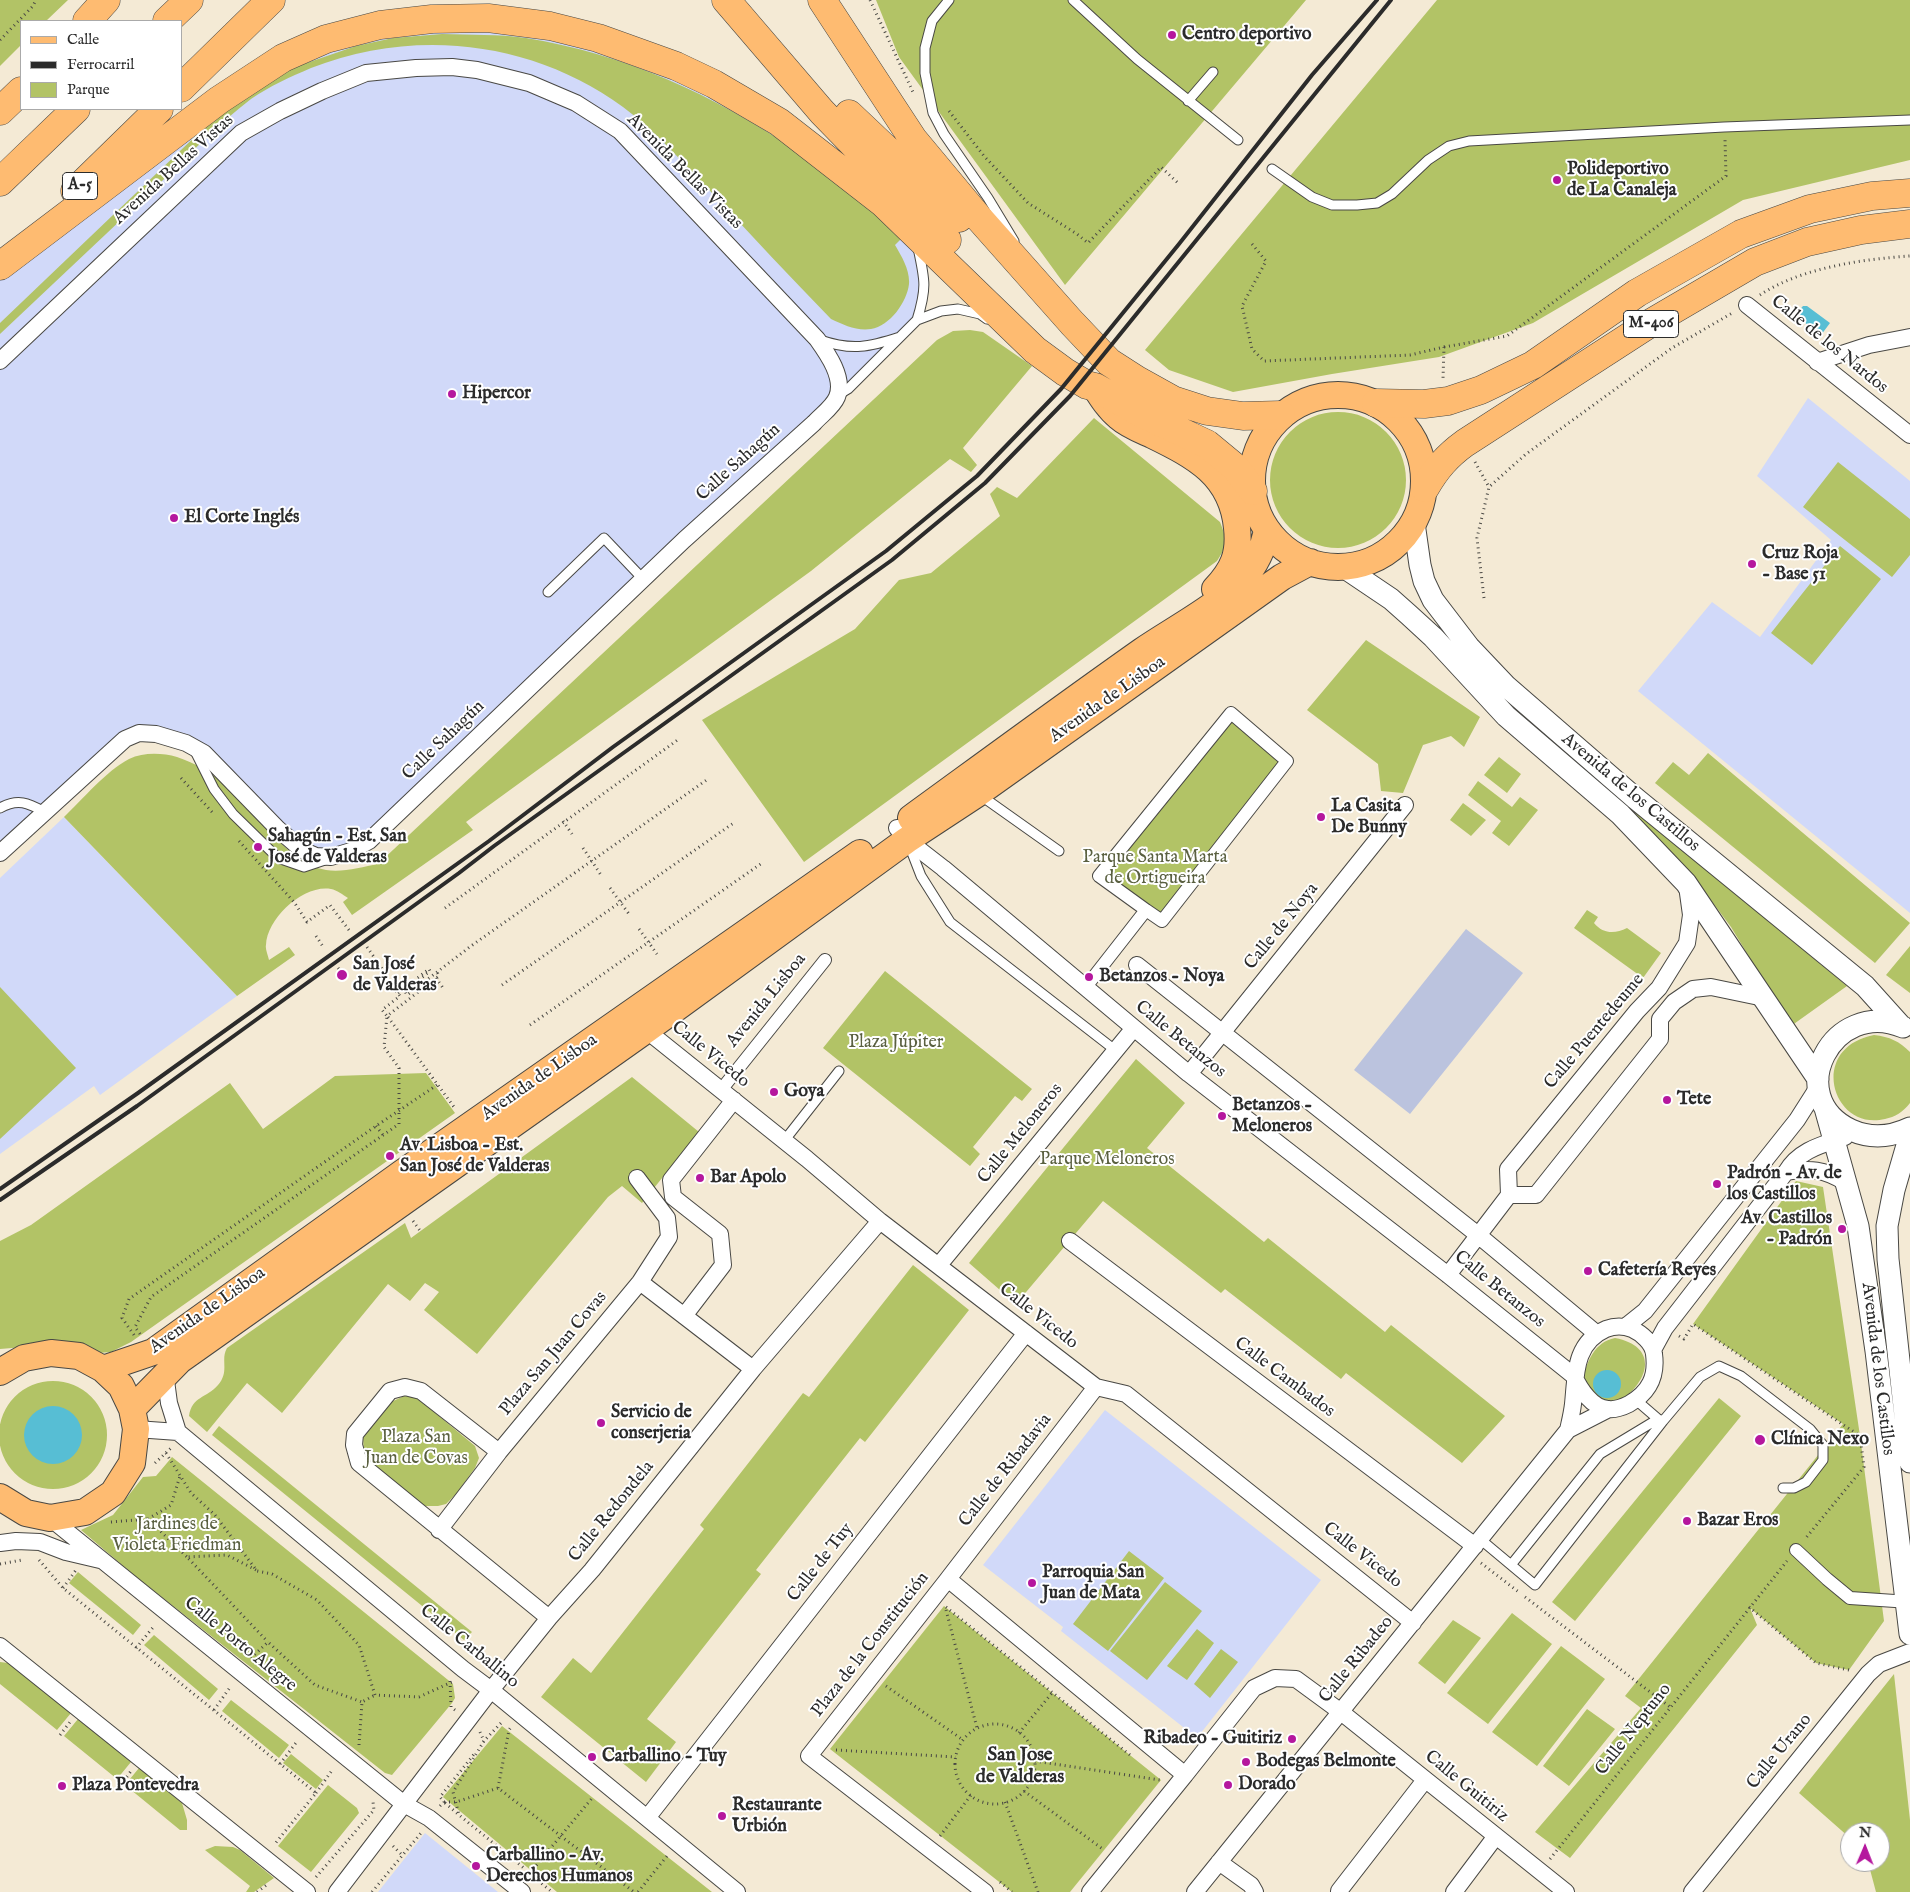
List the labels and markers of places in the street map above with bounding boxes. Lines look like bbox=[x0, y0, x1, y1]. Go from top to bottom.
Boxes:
place label: Centro deportivo bbox=[1182, 24, 1311, 46]
marker: Centro deportivo bbox=[1166, 29, 1178, 41]
place label: Polideportivo de La Canaleja bbox=[1567, 159, 1676, 202]
marker: Polideportivo de La Canaleja bbox=[1551, 174, 1563, 186]
place label: Hipercor bbox=[462, 383, 531, 405]
marker: Hipercor bbox=[446, 388, 458, 400]
place label: El Corte Inglés bbox=[184, 507, 299, 529]
marker: El Corte Inglés bbox=[168, 512, 180, 524]
place label: Cruz Roja - Base 51 bbox=[1762, 543, 1838, 586]
marker: Cruz Roja - Base 51 bbox=[1746, 558, 1758, 570]
place label: La Casita De Bunny bbox=[1331, 796, 1407, 839]
marker: La Casita De Bunny bbox=[1315, 811, 1327, 823]
place label: Sahagún - Est. San José de Valderas bbox=[268, 826, 407, 869]
marker: Sahagún - Est. San José de Valderas bbox=[252, 841, 264, 853]
place label: San José de Valderas bbox=[353, 954, 437, 996]
place label: Betanzos - Noya bbox=[1099, 966, 1224, 988]
marker: San José de Valderas bbox=[335, 968, 349, 982]
marker: Betanzos - Noya bbox=[1083, 971, 1095, 983]
place label: Goya bbox=[784, 1081, 824, 1103]
marker: Goya bbox=[768, 1086, 780, 1098]
place label: Tete bbox=[1677, 1089, 1711, 1111]
marker: Tete bbox=[1661, 1094, 1673, 1106]
place label: Betanzos - Meloneros bbox=[1232, 1095, 1312, 1138]
marker: Betanzos - Meloneros bbox=[1216, 1110, 1228, 1122]
place label: Av. Lisboa - Est. San José de Valderas bbox=[400, 1135, 549, 1178]
marker: Av. Lisboa - Est. San José de Valderas bbox=[384, 1150, 396, 1162]
place label: Padrón - Av. de los Castillos bbox=[1727, 1163, 1842, 1206]
place label: Bar Apolo bbox=[710, 1167, 786, 1189]
marker: Bar Apolo bbox=[694, 1172, 706, 1184]
marker: Padrón - Av. de los Castillos bbox=[1711, 1178, 1723, 1190]
place label: Av. Castillos - Padrón bbox=[1741, 1208, 1832, 1250]
marker: Av. Castillos - Padrón bbox=[1836, 1223, 1848, 1235]
place label: Cafetería Reyes bbox=[1598, 1260, 1716, 1282]
marker: Cafetería Reyes bbox=[1582, 1265, 1594, 1277]
place label: Servicio de conserjeria bbox=[611, 1402, 692, 1445]
marker: Servicio de conserjeria bbox=[595, 1417, 607, 1429]
place label: Clínica Nexo bbox=[1771, 1429, 1869, 1451]
marker: Clínica Nexo bbox=[1753, 1433, 1767, 1447]
place label: Bazar Eros bbox=[1697, 1510, 1778, 1532]
marker: Bazar Eros bbox=[1681, 1515, 1693, 1527]
place label: Parroquia San Juan de Mata bbox=[1042, 1562, 1144, 1605]
marker: Parroquia San Juan de Mata bbox=[1026, 1577, 1038, 1589]
place label: Ribadeo - Guitiriz bbox=[1143, 1728, 1282, 1750]
marker: Ribadeo - Guitiriz bbox=[1286, 1733, 1298, 1745]
place label: Carballino - Tuy bbox=[602, 1746, 727, 1768]
marker: Carballino - Tuy bbox=[586, 1751, 598, 1763]
place label: Bodegas Belmonte bbox=[1256, 1751, 1396, 1773]
marker: Bodegas Belmonte bbox=[1240, 1756, 1252, 1768]
place label: Dorado bbox=[1238, 1774, 1296, 1796]
place label: Plaza Pontevedra bbox=[72, 1775, 199, 1797]
marker: Dorado bbox=[1222, 1779, 1234, 1791]
marker: Plaza Pontevedra bbox=[56, 1780, 68, 1792]
place label: Restaurante Urbión bbox=[732, 1795, 822, 1838]
marker: Restaurante Urbión bbox=[716, 1810, 728, 1822]
place label: Carballino - Av. Derechos Humanos bbox=[486, 1845, 633, 1888]
marker: Carballino - Av. Derechos Humanos bbox=[470, 1860, 482, 1872]

